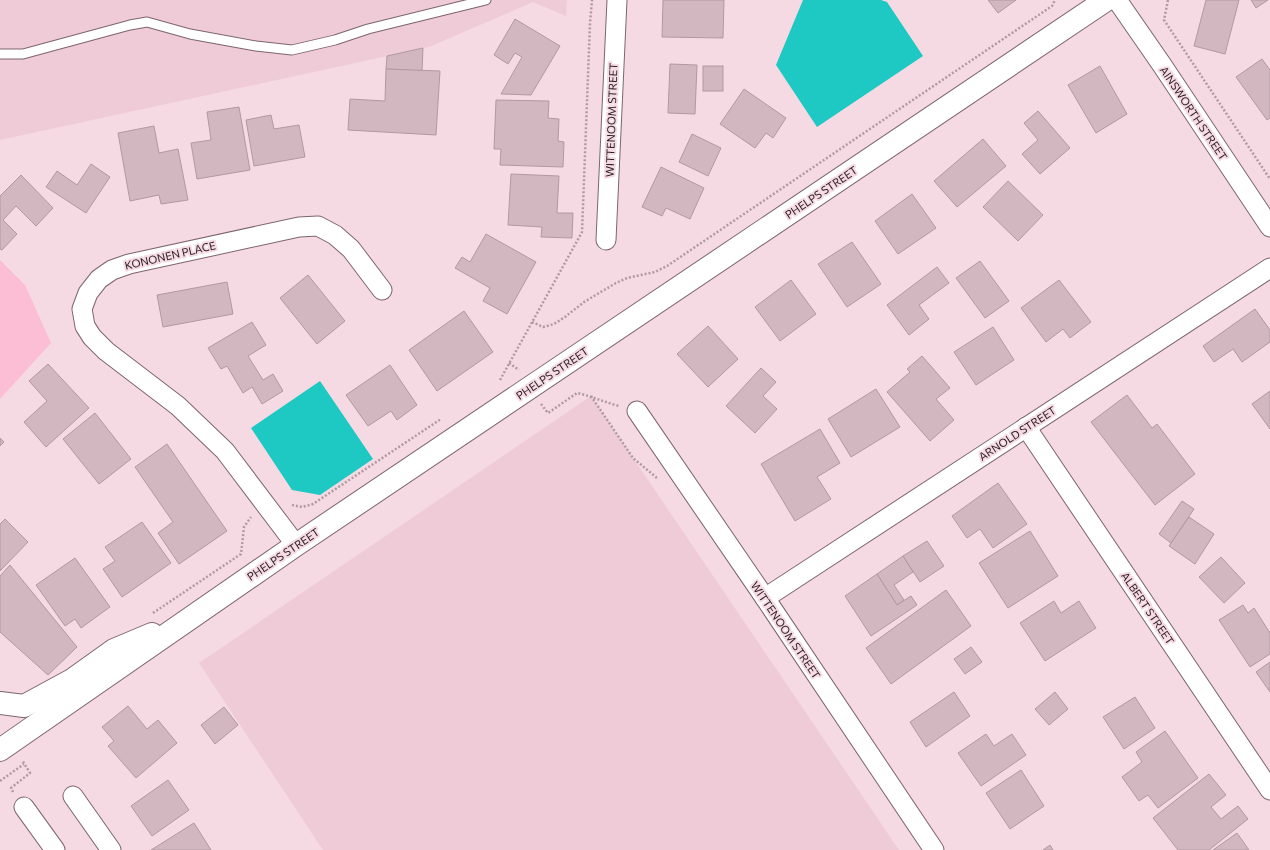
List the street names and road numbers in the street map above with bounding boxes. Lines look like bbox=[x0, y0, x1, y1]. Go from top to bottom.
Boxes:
street label: WITTENOOM STREET bbox=[603, 63, 619, 177]
street label: AINSWORTH STREET bbox=[1158, 64, 1230, 162]
street label: PHELPS STREET bbox=[782, 163, 860, 221]
street label: KONONEN PLACE bbox=[123, 238, 217, 272]
street label: PHELPS STREET bbox=[513, 344, 591, 402]
street label: ARNOLD STREET bbox=[976, 403, 1058, 463]
street label: PHELPS STREET bbox=[244, 525, 322, 583]
street label: ALBERT STREET bbox=[1119, 569, 1177, 647]
street label: WITTENOOM STREET bbox=[749, 579, 823, 681]

